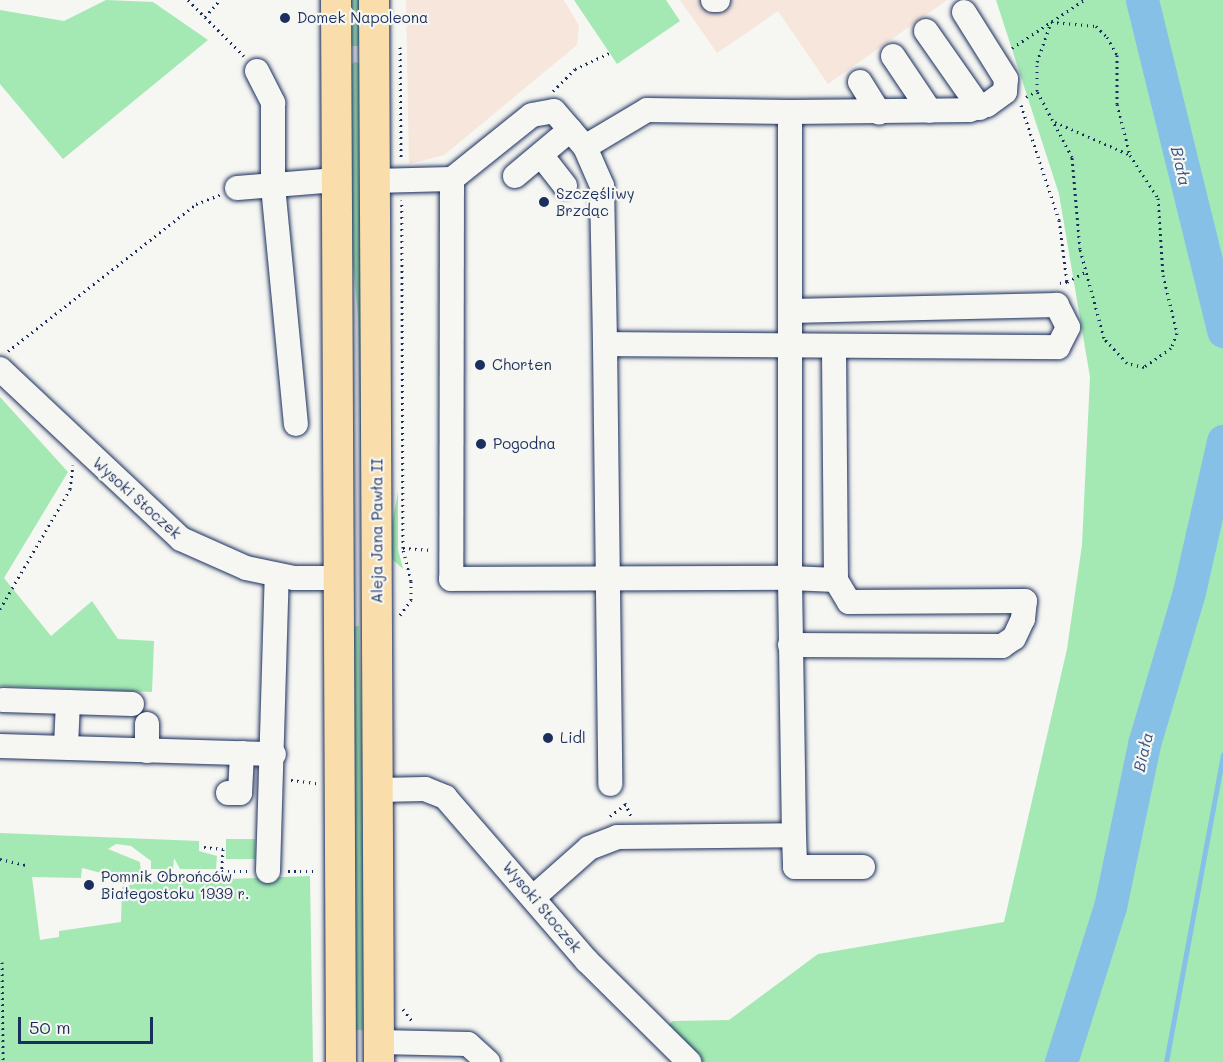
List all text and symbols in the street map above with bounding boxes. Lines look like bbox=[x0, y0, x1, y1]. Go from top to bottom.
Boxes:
place label: Domek Napoleona bbox=[297, 9, 428, 27]
marker: Domek Napoleona bbox=[278, 11, 292, 25]
water label: Biała bbox=[1167, 144, 1195, 188]
place label: Szczęśliwy Brzdąc bbox=[556, 184, 635, 219]
marker: Szczęśliwy Brzdąc bbox=[537, 195, 551, 209]
place label: Chorten bbox=[492, 356, 552, 374]
marker: Chorten bbox=[473, 358, 487, 372]
place label: Pogodna bbox=[493, 435, 556, 453]
marker: Pogodna bbox=[474, 437, 488, 451]
street label: Wysoki Stoczek bbox=[89, 454, 185, 542]
street label: Aleja Jana Pawła II bbox=[368, 459, 386, 603]
place label: Lidl bbox=[560, 729, 586, 747]
water label: Biała bbox=[1129, 730, 1157, 774]
marker: Lidl bbox=[541, 731, 555, 745]
street label: Wysoki Stoczek bbox=[499, 858, 585, 956]
place label: Pomnik Obrońców Białegostoku 1939 r. bbox=[101, 867, 250, 902]
marker: Pomnik Obrońców Białegostoku 1939 r. bbox=[82, 878, 96, 892]
scale bar bbox=[21, 1005, 156, 1043]
text: 50 m bbox=[29, 1015, 71, 1039]

